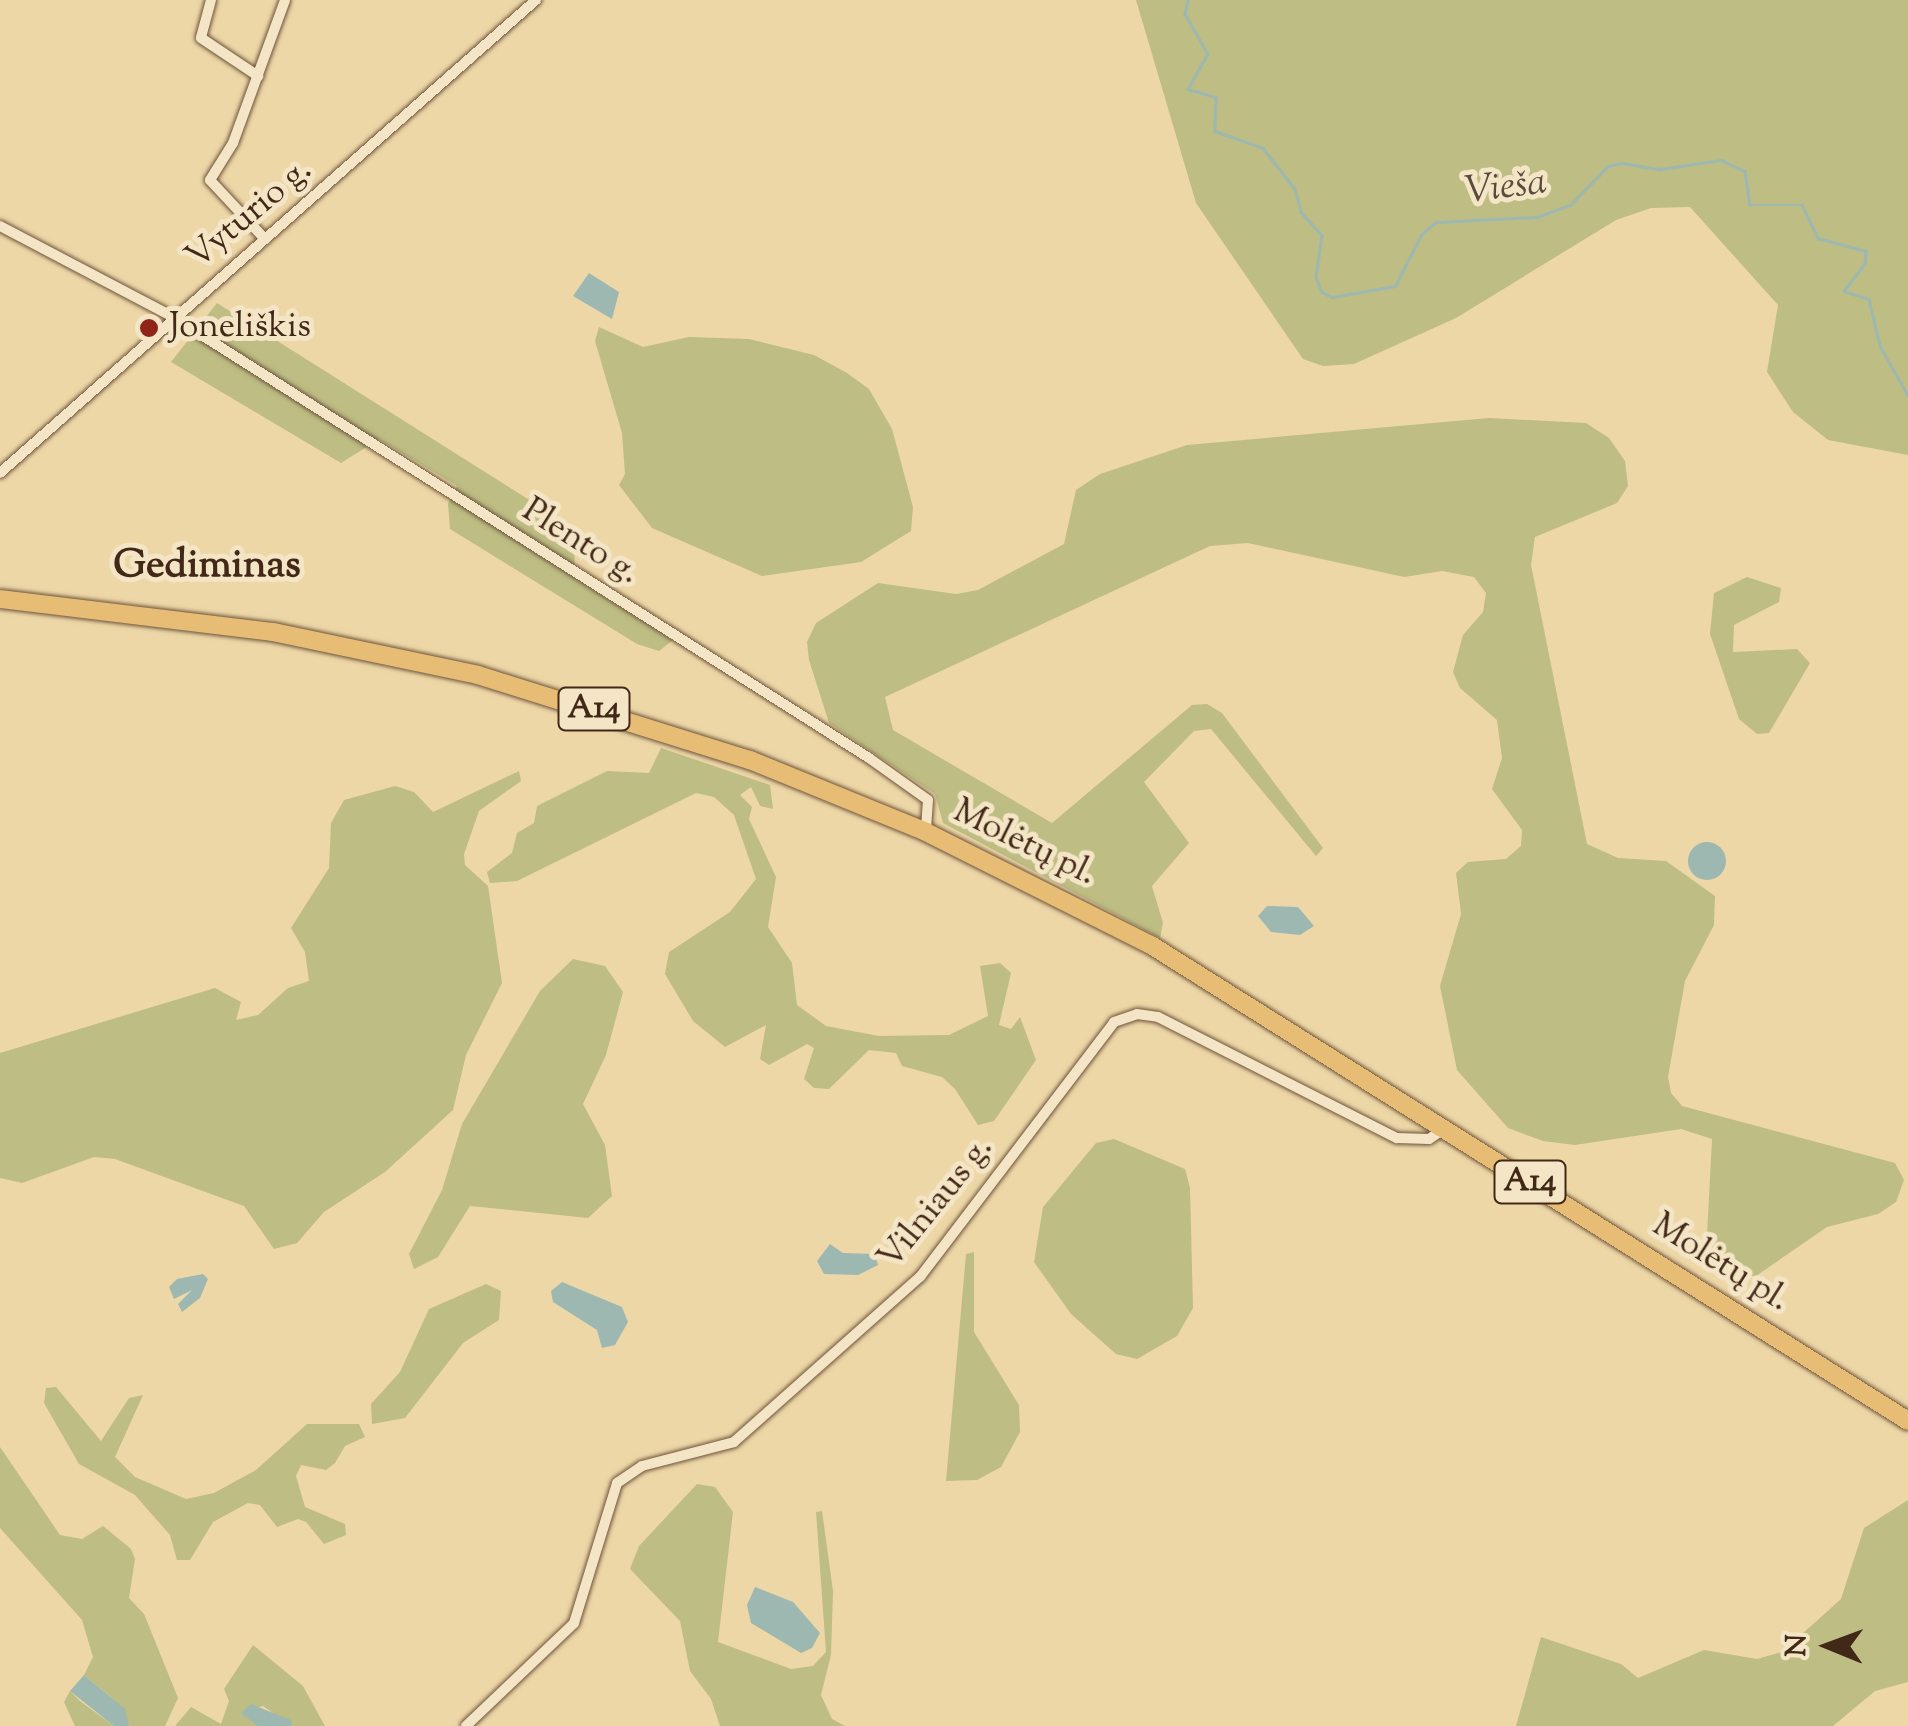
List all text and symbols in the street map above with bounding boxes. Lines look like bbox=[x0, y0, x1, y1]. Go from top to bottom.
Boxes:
street label: Vyturio g. bbox=[179, 150, 321, 280]
water label: Vieša bbox=[1463, 161, 1549, 217]
place label: Joneliškis bbox=[169, 307, 311, 349]
marker: Joneliškis bbox=[138, 317, 160, 339]
street label: Plento g. bbox=[514, 491, 646, 595]
district label: Gediminas bbox=[113, 543, 301, 591]
road number: A14 bbox=[556, 682, 632, 736]
street label: Molėtų pl. bbox=[946, 791, 1102, 897]
street label: Vilniaus g. bbox=[871, 1129, 1003, 1279]
road number: A14 bbox=[1492, 1155, 1568, 1209]
street label: Molėtų pl. bbox=[1644, 1205, 1796, 1323]
north arrow bbox=[1778, 1596, 1878, 1696]
text: N bbox=[1778, 1634, 1818, 1657]

